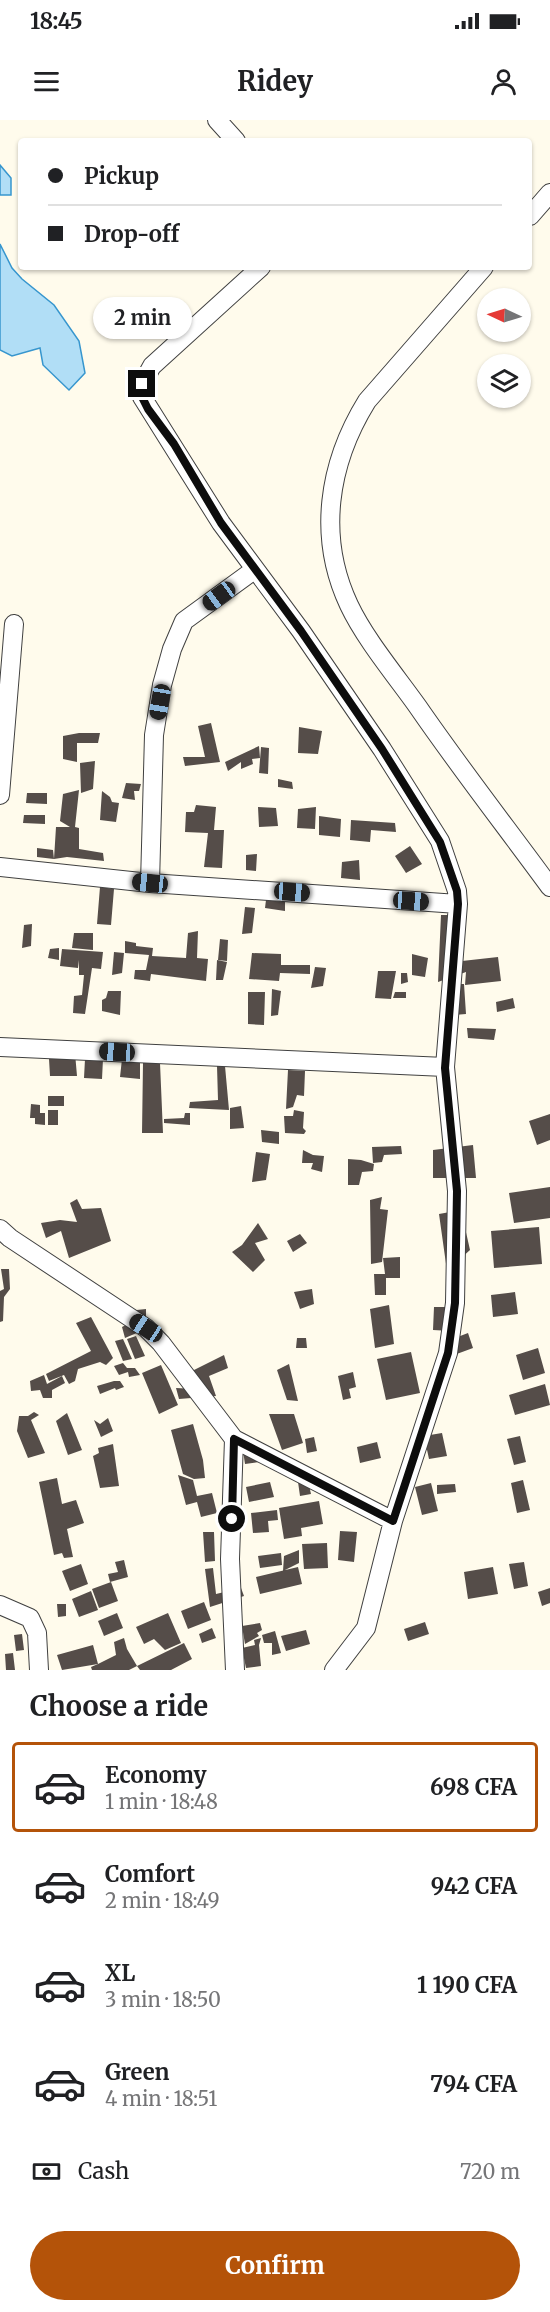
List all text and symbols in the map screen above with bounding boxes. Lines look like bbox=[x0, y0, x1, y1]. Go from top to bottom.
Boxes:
text: 18:45 bbox=[30, 7, 83, 35]
text: Ridey bbox=[237, 64, 313, 98]
icon: menu bbox=[30, 65, 63, 98]
icon: person bbox=[487, 65, 520, 98]
text: Pickup bbox=[84, 162, 159, 190]
text: Drop-off bbox=[84, 220, 179, 248]
north arrow bbox=[477, 288, 531, 342]
map controls bbox=[477, 288, 531, 408]
callout: 2 min bbox=[92, 297, 192, 339]
text: 2 min bbox=[114, 305, 171, 330]
button: layers bbox=[477, 354, 531, 408]
route end bbox=[128, 370, 155, 397]
car bbox=[199, 578, 239, 614]
car bbox=[148, 683, 172, 721]
car bbox=[131, 872, 169, 894]
car bbox=[273, 882, 311, 902]
car bbox=[392, 891, 430, 911]
car bbox=[99, 1042, 135, 1062]
car bbox=[126, 1311, 166, 1345]
route start bbox=[218, 1505, 245, 1532]
text: Choose a ride bbox=[30, 1689, 208, 1723]
icon: car bbox=[33, 1760, 87, 1814]
text: Economy bbox=[105, 1761, 206, 1789]
text: 698 CFA bbox=[430, 1773, 517, 1801]
text: 1 min · 18:48 bbox=[105, 1789, 218, 1814]
icon: car bbox=[33, 1859, 87, 1913]
text: Comfort bbox=[105, 1860, 195, 1888]
text: 942 CFA bbox=[431, 1872, 517, 1900]
text: 2 min · 18:49 bbox=[105, 1888, 220, 1913]
icon: car bbox=[33, 1958, 87, 2012]
text: XL bbox=[105, 1959, 135, 1987]
text: 1 190 CFA bbox=[417, 1971, 517, 1999]
text: 3 min · 18:50 bbox=[105, 1987, 221, 2012]
icon: car bbox=[33, 2057, 87, 2111]
text: Green bbox=[105, 2058, 169, 2086]
text: 794 CFA bbox=[430, 2070, 517, 2098]
text: 4 min · 18:51 bbox=[105, 2086, 217, 2111]
icon: cash bbox=[30, 2155, 63, 2188]
text: Cash bbox=[78, 2157, 129, 2185]
text: 720 m bbox=[460, 2159, 520, 2184]
button: Confirm bbox=[30, 2231, 520, 2300]

